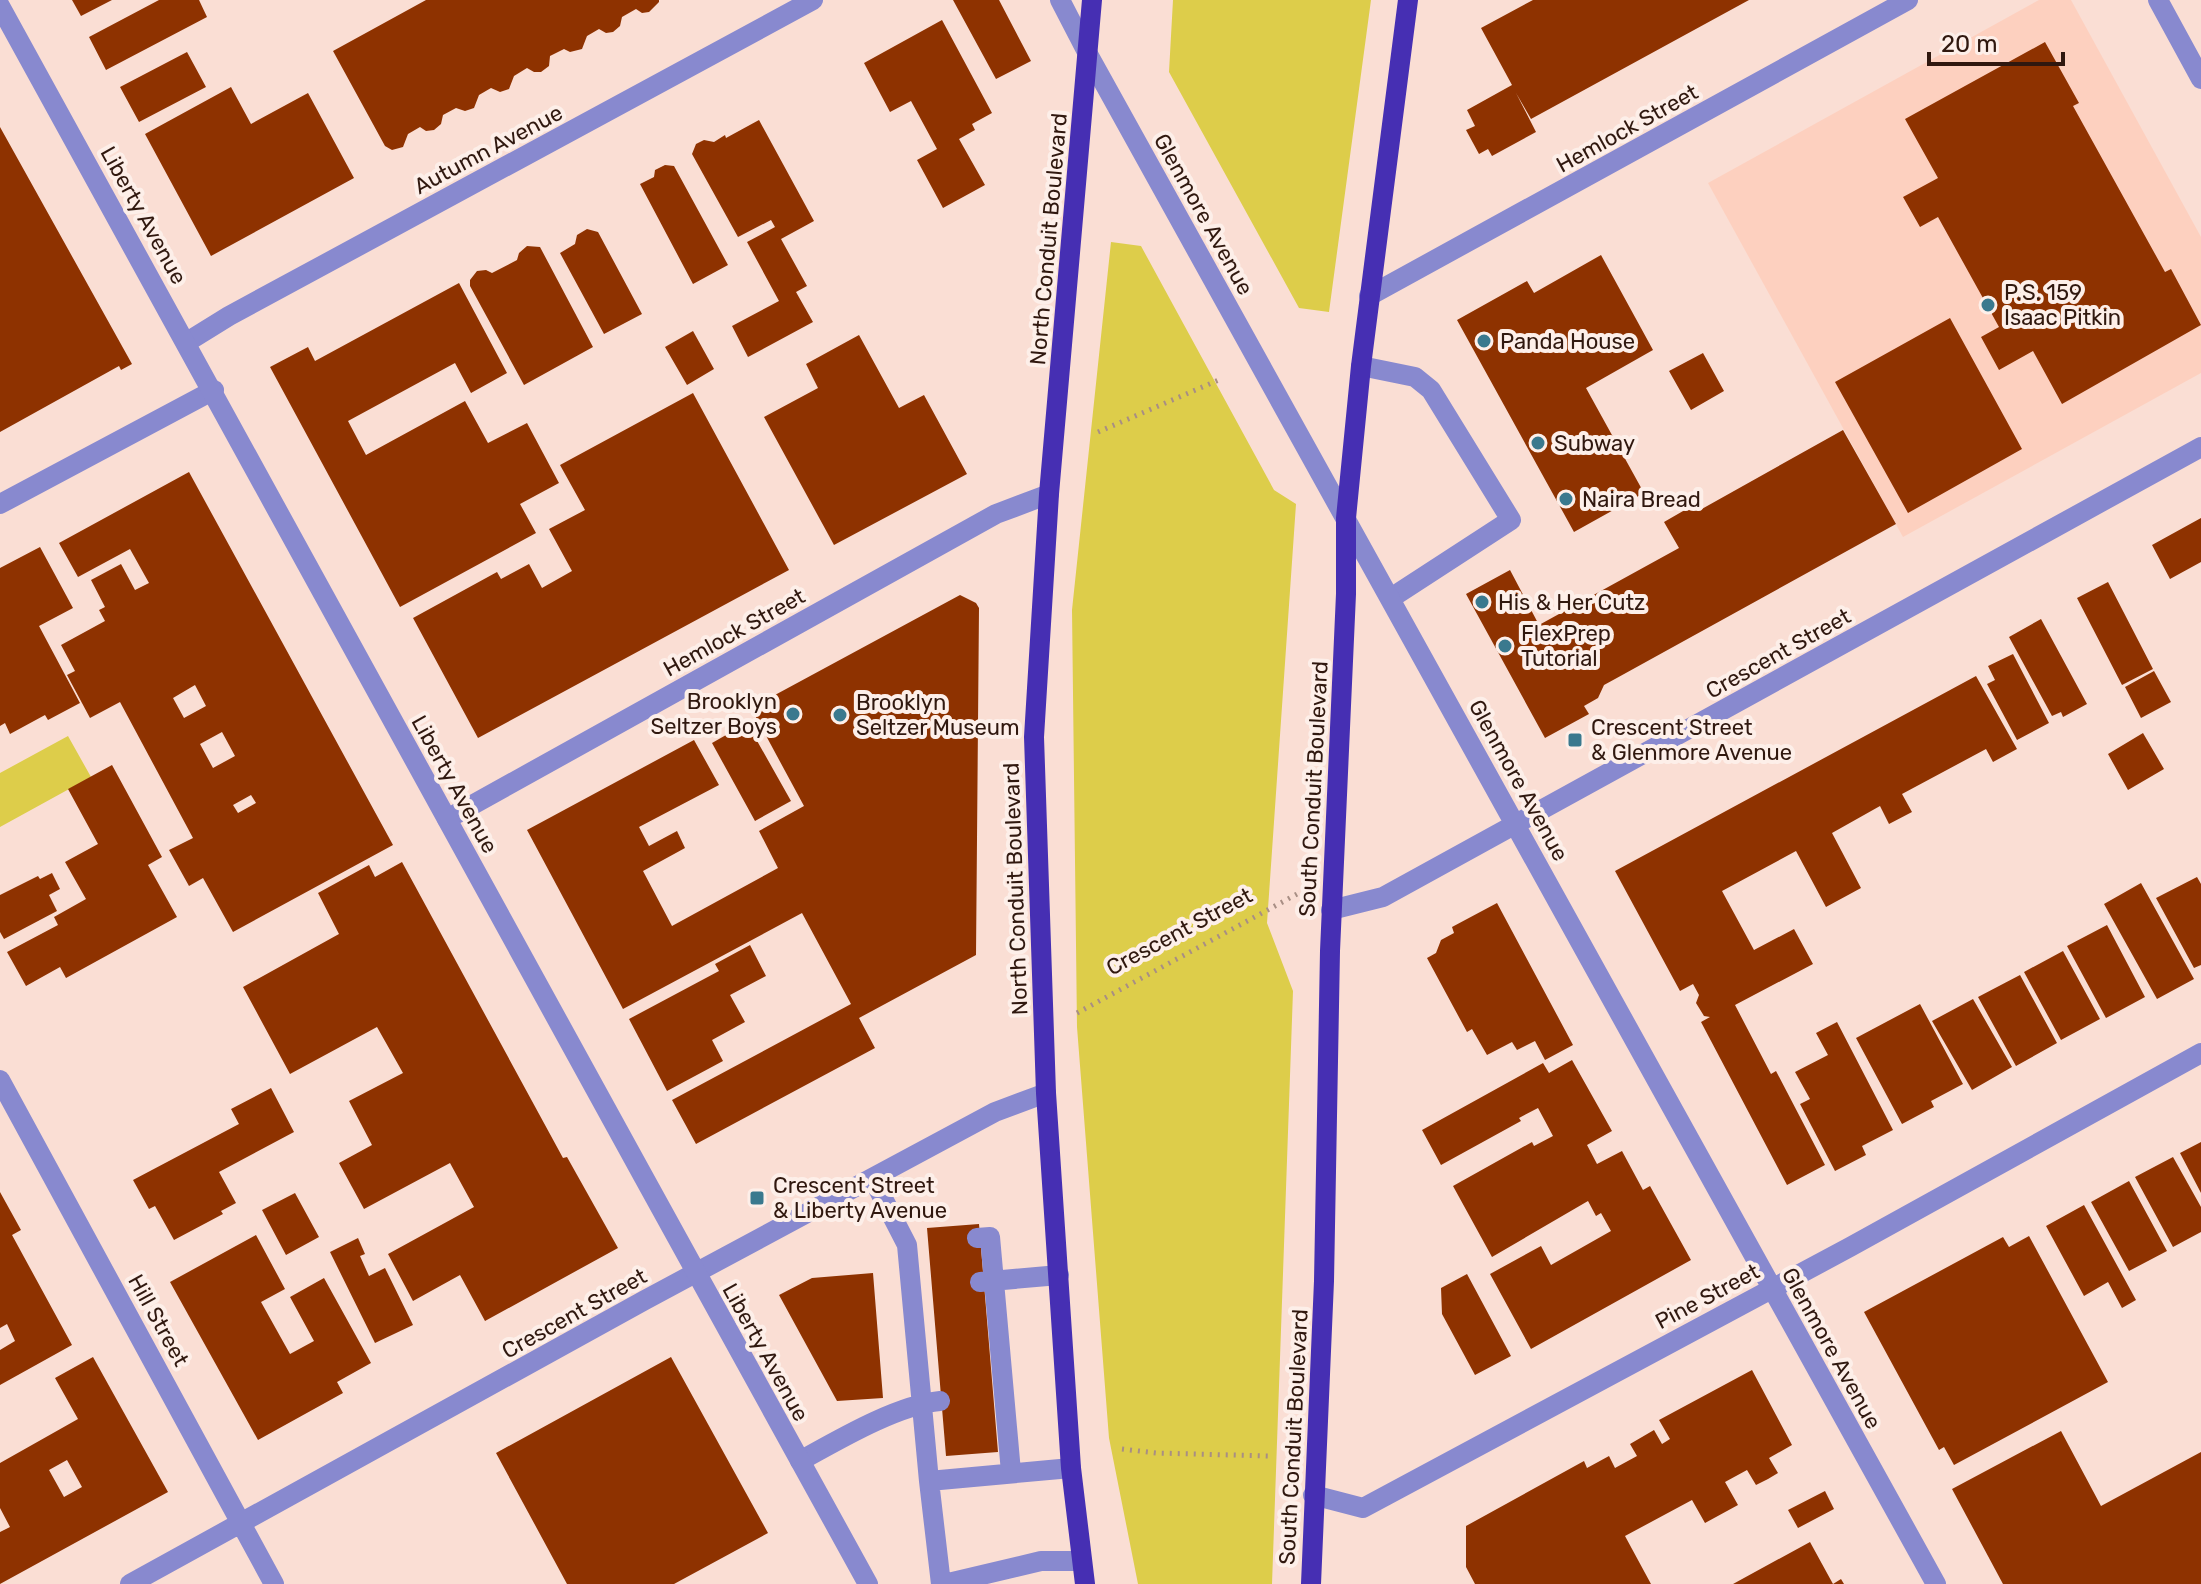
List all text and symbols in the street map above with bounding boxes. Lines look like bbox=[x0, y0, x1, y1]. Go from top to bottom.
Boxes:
scale bar bbox=[1929, 16, 2063, 66]
text: 20 m bbox=[1941, 30, 1998, 58]
street label: Hemlock Street bbox=[1552, 78, 1703, 179]
street label: Autumn Avenue bbox=[409, 99, 567, 200]
street label: North Conduit Boulevard bbox=[1024, 112, 1073, 366]
street label: Glenmore Avenue bbox=[1148, 129, 1259, 300]
street label: Liberty Avenue bbox=[95, 142, 193, 289]
place label: P.S. 159 Isaac Pitkin bbox=[2004, 279, 2121, 331]
marker: P.S. 159 Isaac Pitkin bbox=[1979, 296, 1997, 314]
place label: Panda House bbox=[1500, 328, 1635, 355]
marker: Panda House bbox=[1475, 332, 1493, 350]
place label: Subway bbox=[1554, 430, 1635, 457]
marker: Subway bbox=[1529, 434, 1547, 452]
place label: Naira Bread bbox=[1582, 486, 1701, 513]
marker: Naira Bread bbox=[1557, 490, 1575, 508]
street label: Hemlock Street bbox=[659, 582, 810, 683]
place label: His & Her Cutz bbox=[1498, 589, 1645, 616]
marker: His & Her Cutz bbox=[1473, 593, 1491, 611]
street label: Crescent Street bbox=[1701, 602, 1856, 704]
place label: FlexPrep Tutorial bbox=[1521, 620, 1611, 672]
marker: FlexPrep Tutorial bbox=[1496, 637, 1514, 655]
street label: South Conduit Boulevard bbox=[1293, 660, 1334, 918]
place label: Brooklyn Seltzer Boys bbox=[651, 688, 777, 740]
place label: Brooklyn Seltzer Museum bbox=[856, 689, 1020, 741]
street label: Glenmore Avenue bbox=[1463, 695, 1574, 866]
marker: Brooklyn Seltzer Boys bbox=[784, 705, 802, 723]
marker: Brooklyn Seltzer Museum bbox=[831, 706, 849, 724]
street label: Liberty Avenue bbox=[406, 711, 504, 858]
place label: Crescent Street & Glenmore Avenue bbox=[1591, 714, 1792, 766]
marker: Crescent Street & Glenmore Avenue bbox=[1566, 731, 1584, 749]
street label: North Conduit Boulevard bbox=[998, 762, 1033, 1016]
street label: Crescent Street bbox=[1102, 881, 1257, 981]
place label: Crescent Street & Liberty Avenue bbox=[773, 1172, 947, 1224]
marker: Crescent Street & Liberty Avenue bbox=[748, 1189, 766, 1207]
street label: Pine Street bbox=[1651, 1258, 1764, 1335]
street label: Crescent Street bbox=[497, 1262, 652, 1364]
street label: Glenmore Avenue bbox=[1776, 1263, 1887, 1434]
street label: Hill Street bbox=[122, 1270, 195, 1371]
street label: Liberty Avenue bbox=[717, 1279, 815, 1426]
street label: South Conduit Boulevard bbox=[1273, 1308, 1314, 1566]

